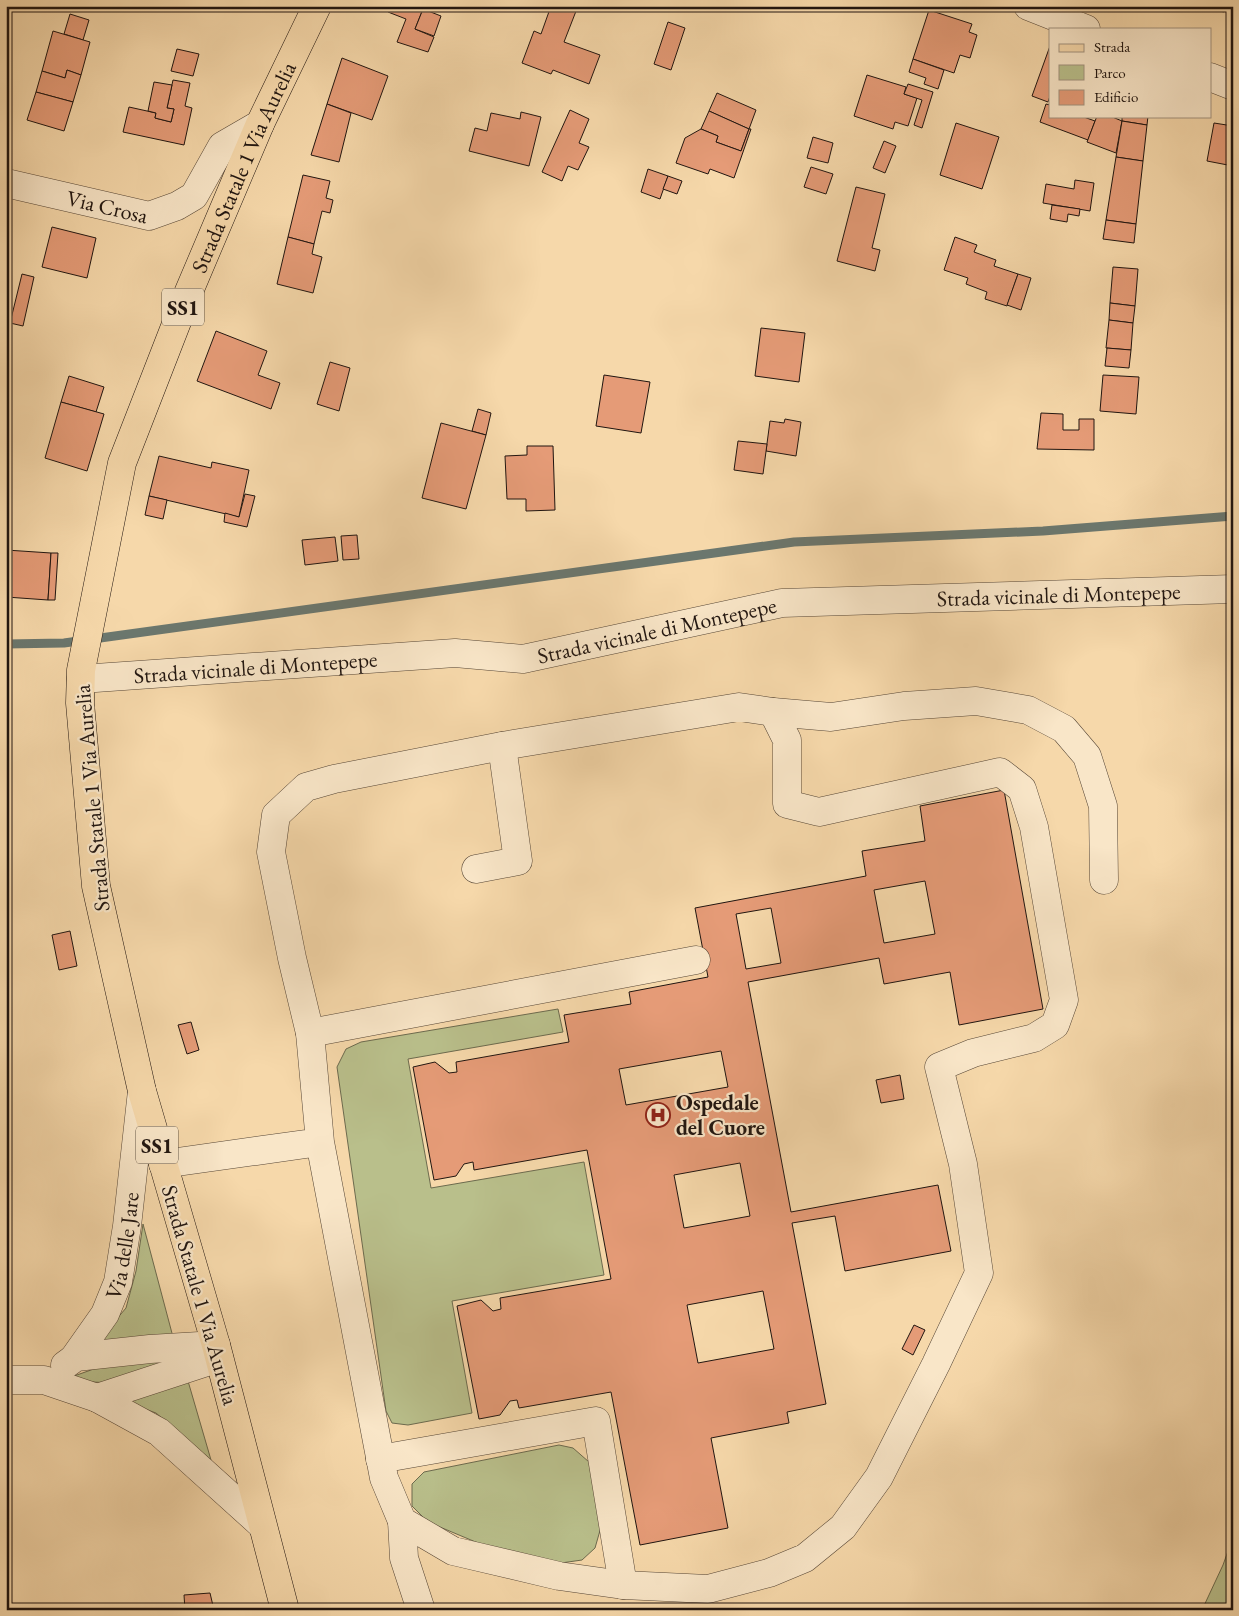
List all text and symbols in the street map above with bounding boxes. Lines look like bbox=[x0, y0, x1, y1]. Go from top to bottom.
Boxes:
legend bbox=[1049, 28, 1212, 118]
text: Strada bbox=[1094, 37, 1130, 56]
street label: Strada Statale 1 Via Aurelia bbox=[184, 57, 303, 277]
text: Parco bbox=[1094, 63, 1126, 82]
text: Edificio bbox=[1094, 87, 1138, 106]
street label: Via Crosa bbox=[64, 183, 151, 230]
road number: SS1 bbox=[162, 288, 204, 326]
street label: Strada vicinale di Montepepe bbox=[936, 576, 1182, 613]
street label: Strada vicinale di Montepepe bbox=[534, 590, 779, 670]
street label: Strada vicinale di Montepepe bbox=[133, 644, 379, 690]
street label: Strada Statale 1 Via Aurelia bbox=[68, 683, 116, 913]
place label: Ospedale del Cuore bbox=[676, 1088, 765, 1142]
hospital icon: Ospedale del Cuore bbox=[645, 1102, 671, 1128]
road number: SS1 bbox=[136, 1126, 178, 1164]
street label: Strada Statale 1 Via Aurelia bbox=[155, 1182, 245, 1409]
street label: Via delle Jare bbox=[98, 1190, 145, 1304]

